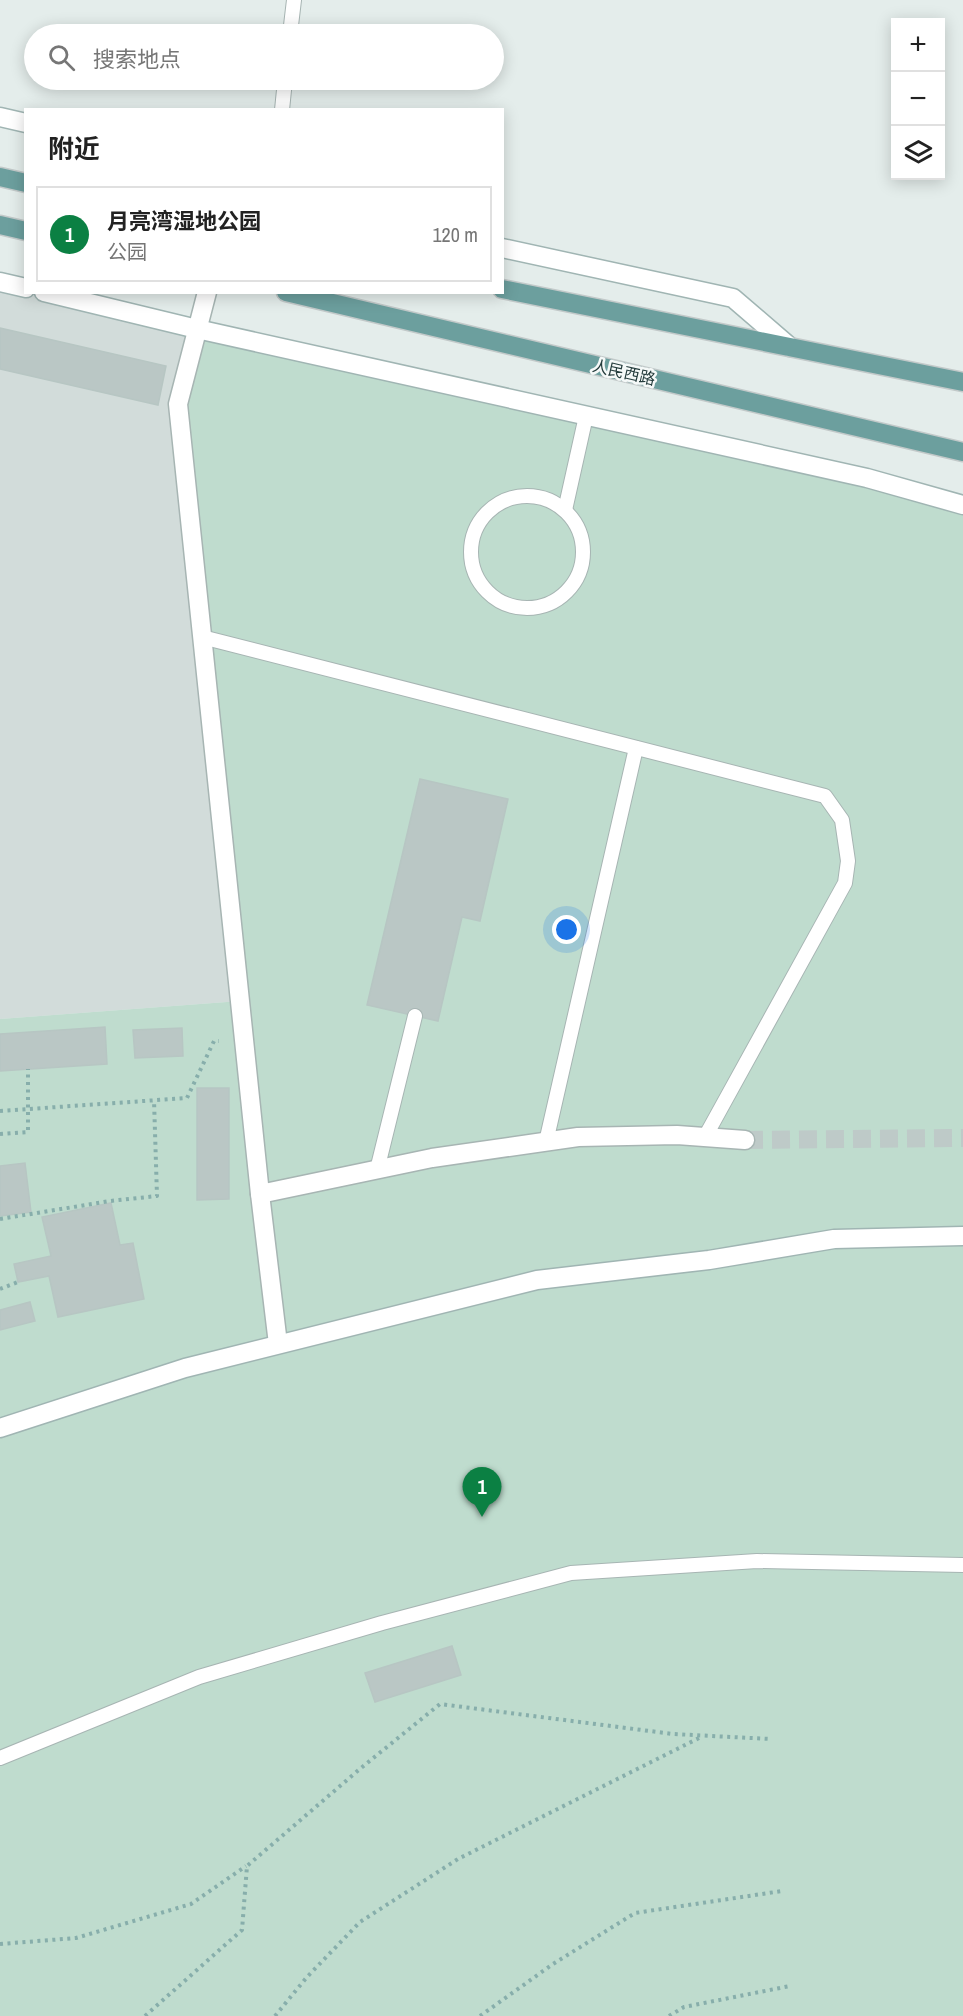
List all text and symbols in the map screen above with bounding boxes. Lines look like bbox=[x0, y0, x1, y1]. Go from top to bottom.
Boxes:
map controls bbox=[891, 18, 945, 180]
button: + bbox=[891, 18, 945, 72]
search box bbox=[24, 24, 504, 90]
icon: search bbox=[45, 41, 78, 74]
text: 搜索地点 bbox=[93, 44, 181, 74]
button: − bbox=[891, 72, 945, 126]
button: layers bbox=[891, 126, 945, 180]
text: 附近 bbox=[48, 131, 100, 166]
text: 月亮湾湿地公园 bbox=[107, 206, 261, 236]
text: 1 bbox=[65, 221, 74, 248]
text: 120 m bbox=[432, 221, 478, 248]
text: 公园 bbox=[107, 238, 147, 265]
street label: 人民西路 bbox=[590, 354, 658, 390]
your location bbox=[552, 915, 581, 944]
pin: 1 bbox=[462, 1468, 502, 1517]

